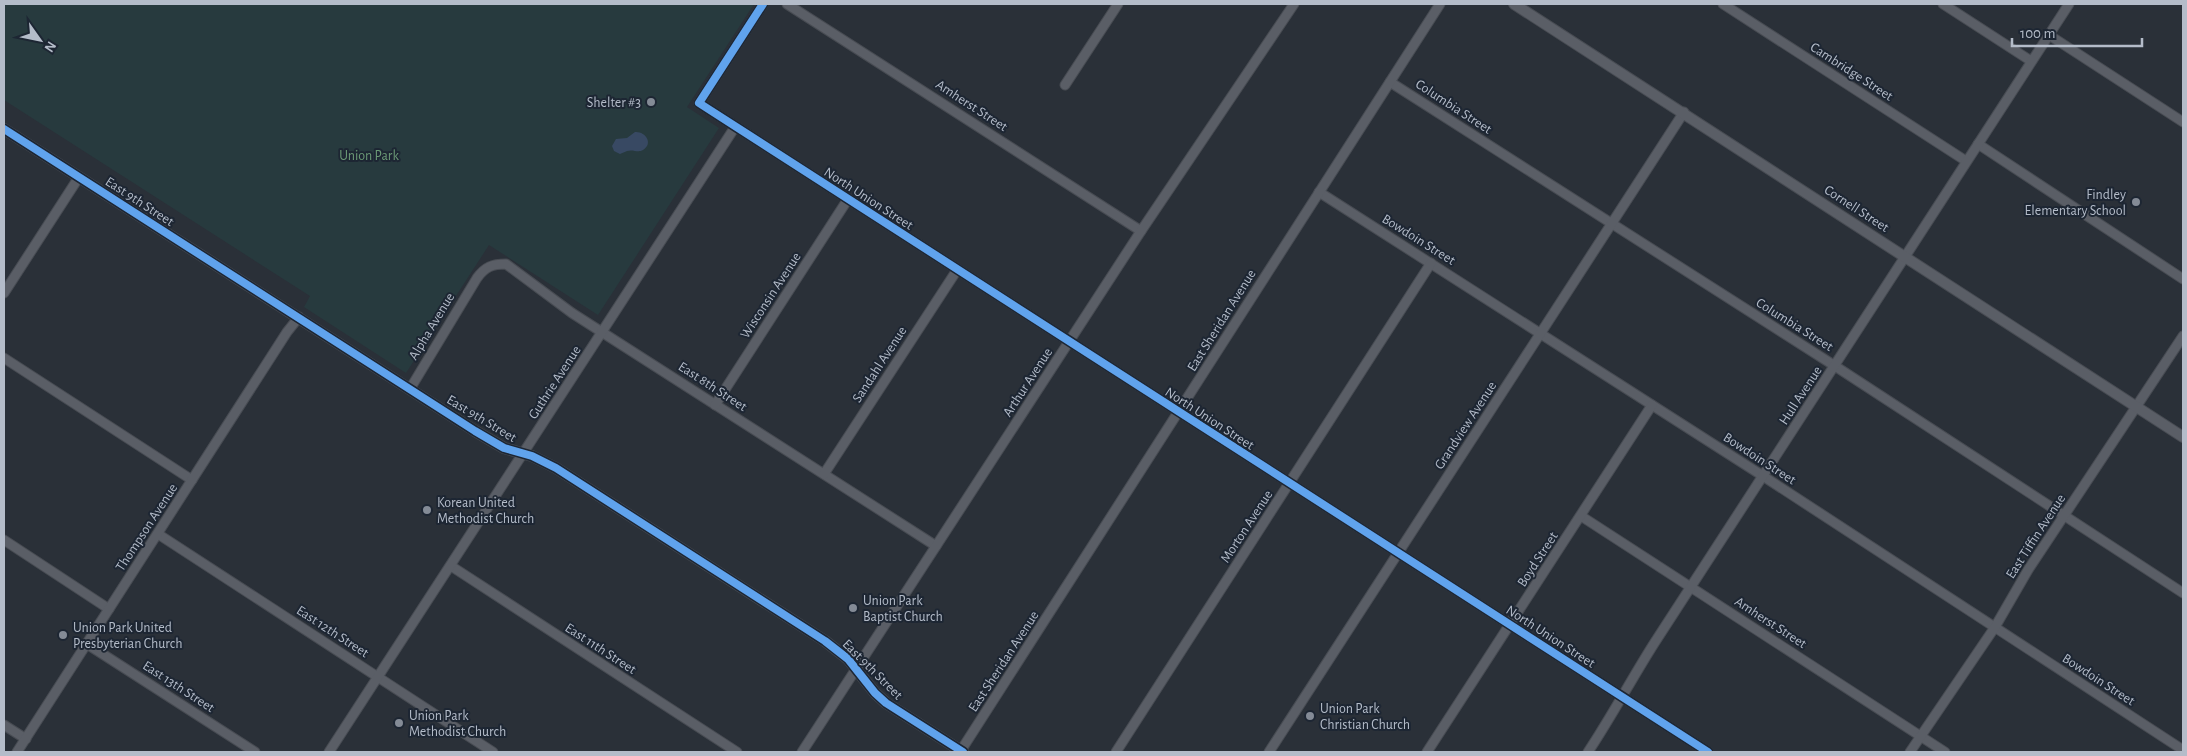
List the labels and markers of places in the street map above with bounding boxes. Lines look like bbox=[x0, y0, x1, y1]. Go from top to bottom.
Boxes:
place label: Shelter #3 bbox=[587, 96, 641, 110]
marker: Shelter #3 bbox=[645, 96, 657, 108]
place label: Findley Elementary School bbox=[2025, 188, 2126, 218]
marker: Findley Elementary School bbox=[2130, 196, 2142, 208]
place label: Korean United Methodist Church bbox=[437, 496, 534, 526]
marker: Korean United Methodist Church bbox=[421, 504, 433, 516]
place label: Union Park Baptist Church bbox=[863, 594, 943, 624]
marker: Union Park Baptist Church bbox=[847, 602, 859, 614]
place label: Union Park United Presbyterian Church bbox=[73, 621, 182, 651]
marker: Union Park United Presbyterian Church bbox=[57, 629, 69, 641]
place label: Union Park Christian Church bbox=[1320, 702, 1410, 732]
place label: Union Park Methodist Church bbox=[409, 709, 506, 739]
marker: Union Park Christian Church bbox=[1304, 710, 1316, 722]
marker: Union Park Methodist Church bbox=[393, 717, 405, 729]

